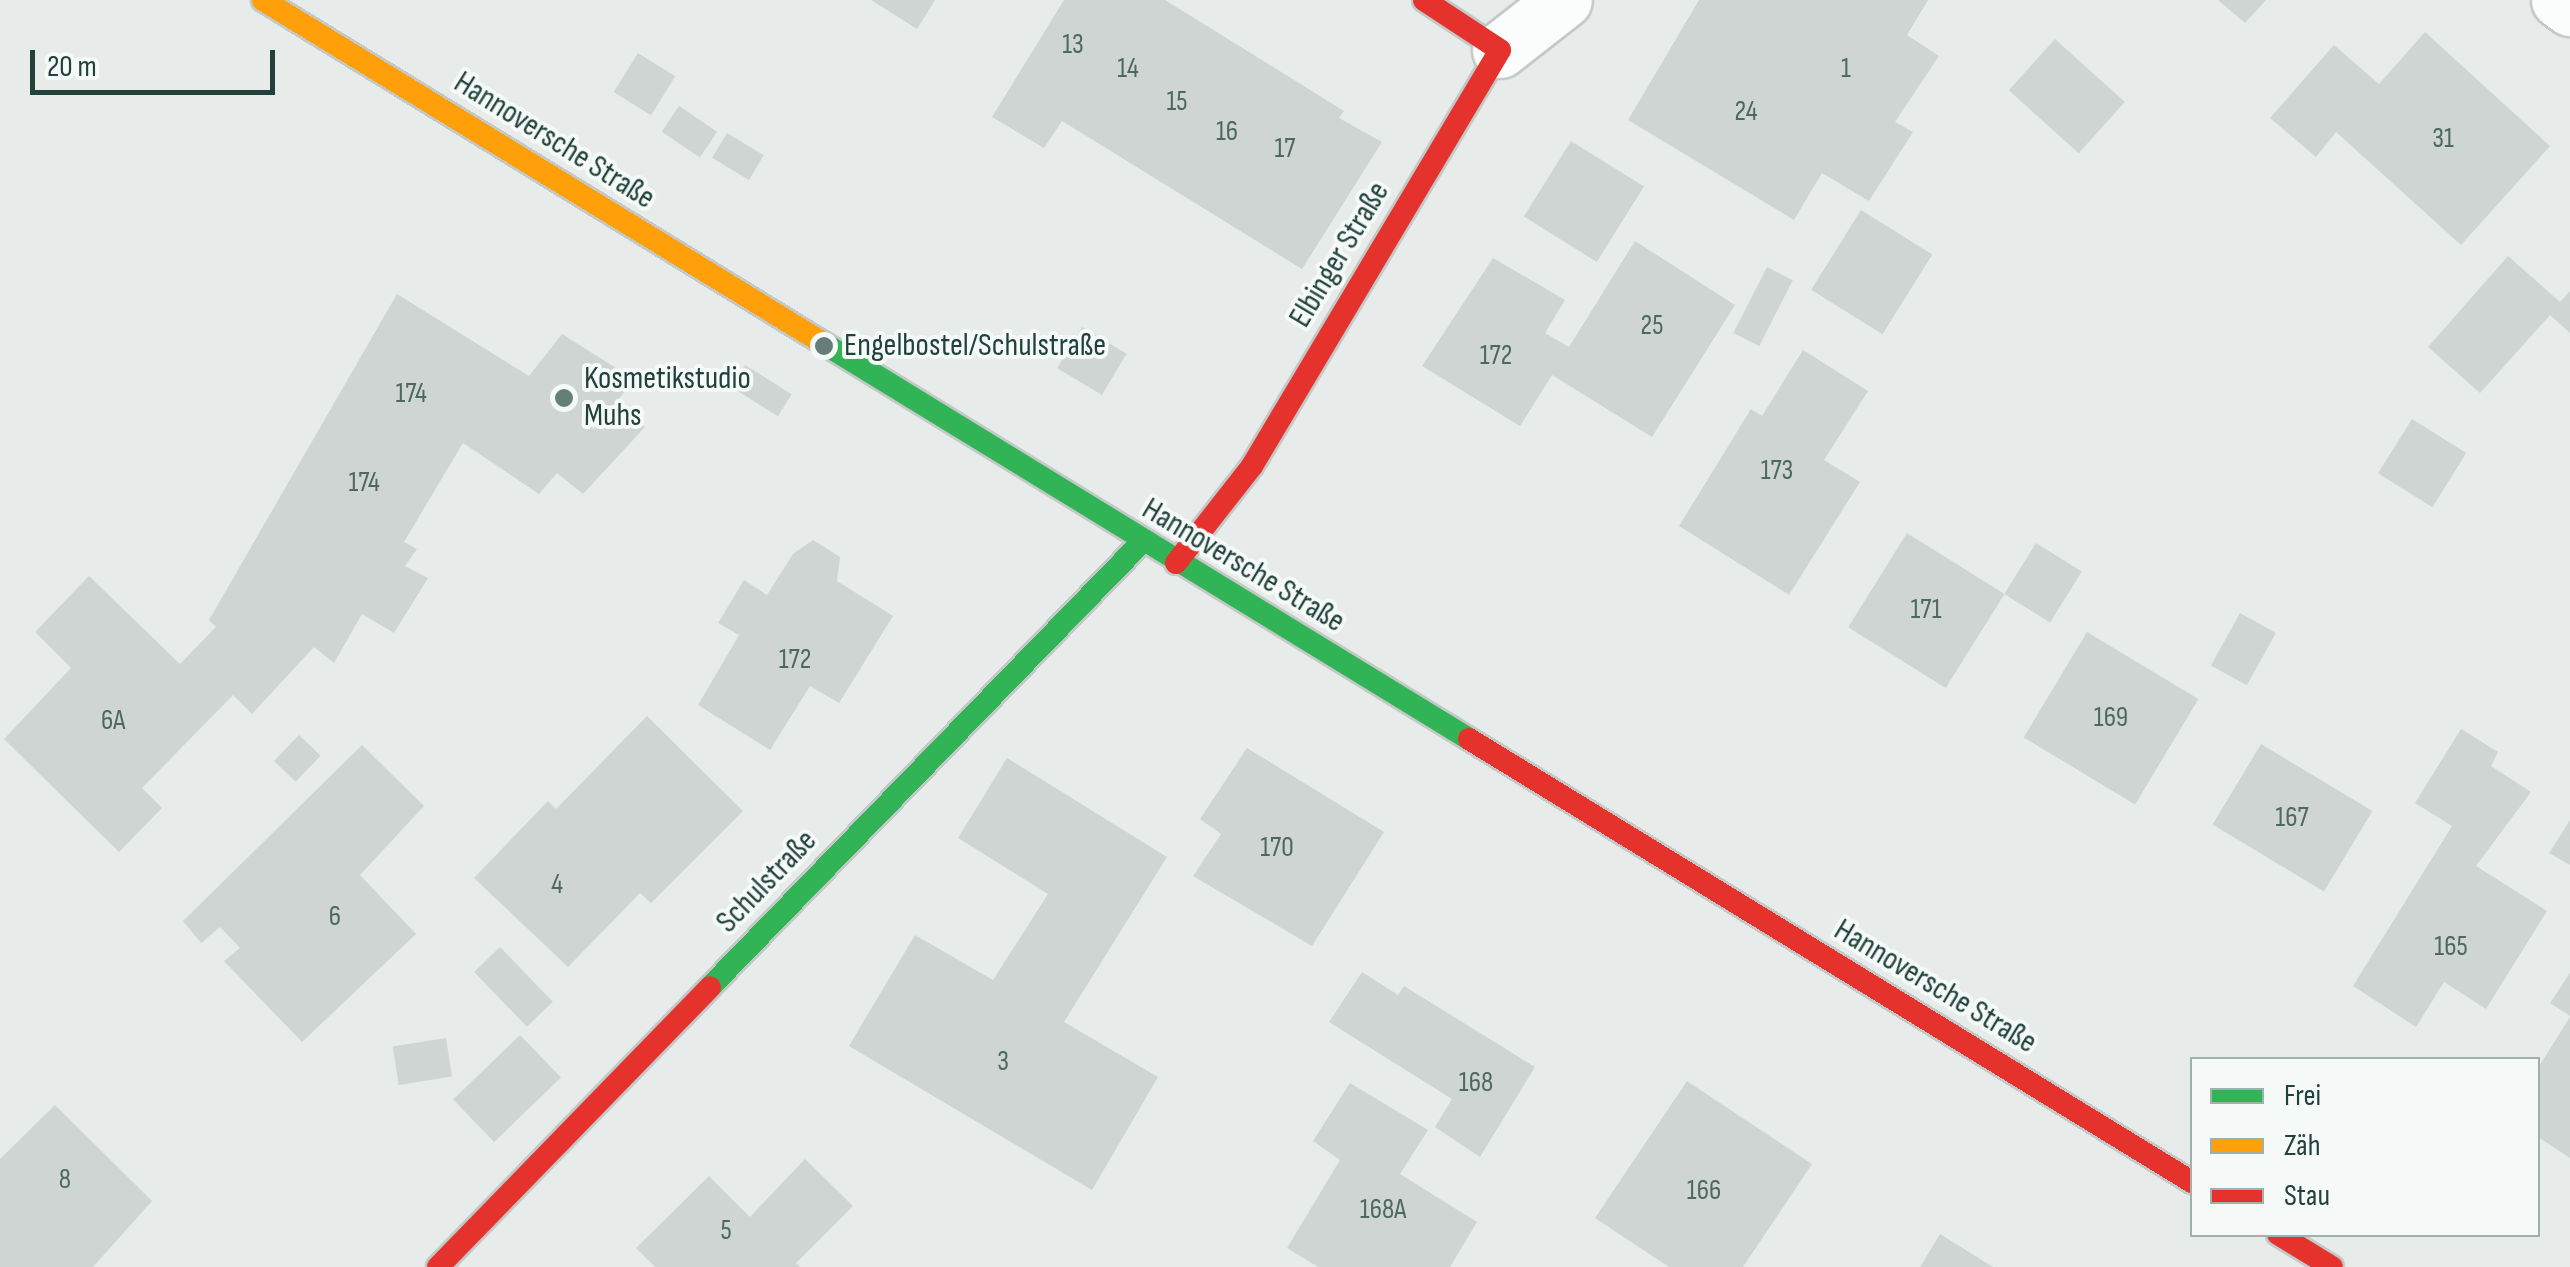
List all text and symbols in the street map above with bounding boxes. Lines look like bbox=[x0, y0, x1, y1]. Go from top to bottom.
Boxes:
house number: 13 bbox=[1062, 28, 1084, 62]
scale bar bbox=[35, 30, 280, 92]
text: 20 m bbox=[47, 49, 97, 85]
house number: 14 bbox=[1117, 52, 1139, 86]
house number: 1 bbox=[1841, 52, 1851, 86]
street label: Hannoversche Straße bbox=[447, 64, 661, 218]
house number: 15 bbox=[1166, 85, 1188, 119]
house number: 24 bbox=[1734, 95, 1758, 129]
house number: 16 bbox=[1216, 115, 1238, 149]
house number: 31 bbox=[2432, 122, 2454, 156]
house number: 17 bbox=[1275, 132, 1295, 166]
street label: Elbinger Straße bbox=[1282, 175, 1398, 335]
house number: 25 bbox=[1641, 309, 1663, 343]
place label: Engelbostel/Schulstraße bbox=[844, 327, 1106, 365]
marker: Engelbostel/Schulstraße bbox=[813, 335, 835, 357]
house number: 172 bbox=[1480, 339, 1512, 373]
place label: Kosmetikstudio Muhs bbox=[584, 361, 751, 436]
house number: 174 bbox=[395, 377, 427, 411]
marker: Kosmetikstudio Muhs bbox=[553, 387, 575, 409]
house number: 173 bbox=[1761, 454, 1793, 488]
house number: 174 bbox=[348, 466, 380, 500]
street label: Hannoversche Straße bbox=[1135, 490, 1351, 642]
house number: 171 bbox=[1911, 593, 1941, 627]
house number: 172 bbox=[779, 643, 811, 677]
house number: 169 bbox=[2094, 701, 2128, 735]
house number: 6A bbox=[101, 704, 125, 738]
house number: 167 bbox=[2275, 801, 2309, 835]
street label: Schulstraße bbox=[709, 823, 825, 941]
house number: 170 bbox=[1260, 831, 1294, 865]
house number: 4 bbox=[551, 868, 563, 902]
house number: 6 bbox=[329, 900, 341, 934]
street label: Hannoversche Straße bbox=[1827, 911, 2043, 1063]
house number: 165 bbox=[2434, 930, 2468, 964]
house number: 3 bbox=[997, 1045, 1009, 1079]
legend bbox=[2190, 1057, 2540, 1237]
house number: 168 bbox=[1459, 1066, 1493, 1100]
text: Frei bbox=[2284, 1078, 2321, 1114]
text: Zäh bbox=[2284, 1128, 2320, 1164]
house number: 8 bbox=[59, 1163, 71, 1197]
house number: 166 bbox=[1687, 1174, 1721, 1208]
text: Stau bbox=[2284, 1178, 2330, 1214]
house number: 168A bbox=[1360, 1193, 1406, 1227]
house number: 5 bbox=[720, 1214, 732, 1248]

